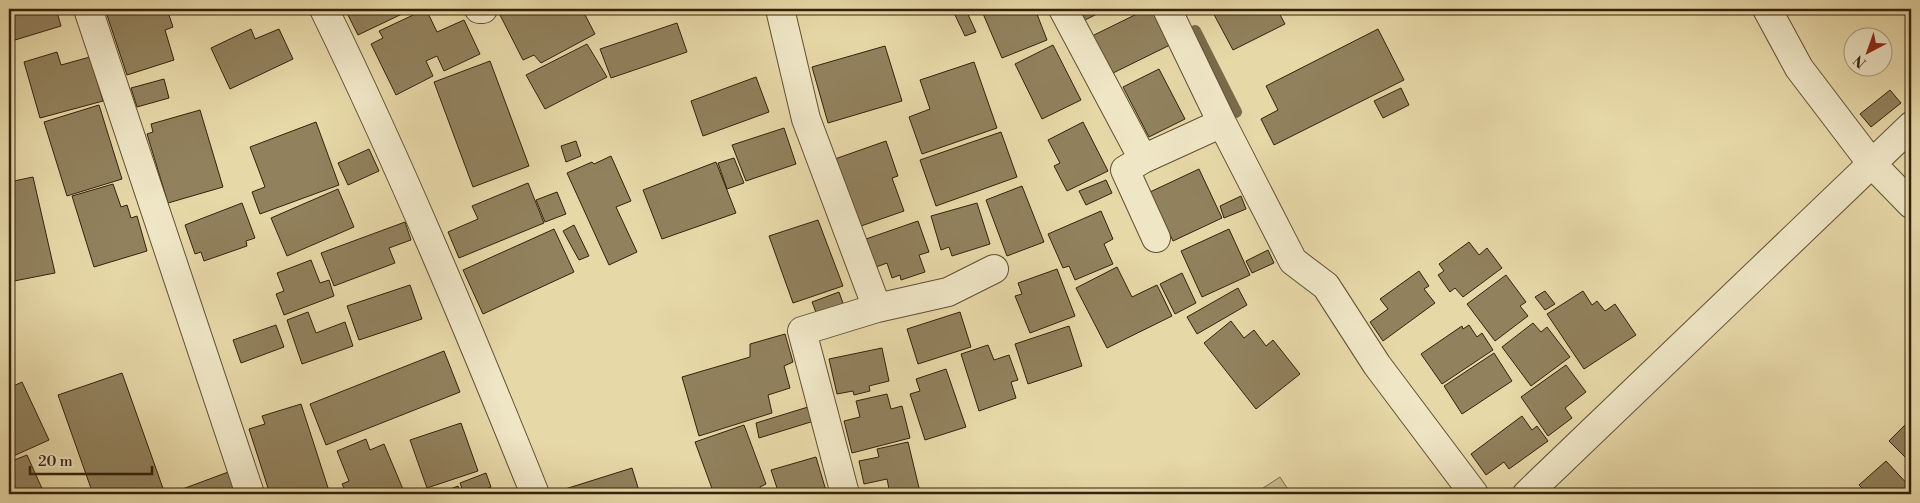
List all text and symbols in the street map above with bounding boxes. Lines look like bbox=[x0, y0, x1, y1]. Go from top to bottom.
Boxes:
north arrow bbox=[1842, 28, 1892, 78]
text: N bbox=[1850, 51, 1870, 71]
scale bar bbox=[30, 443, 152, 475]
text: 20 m bbox=[38, 452, 73, 471]

